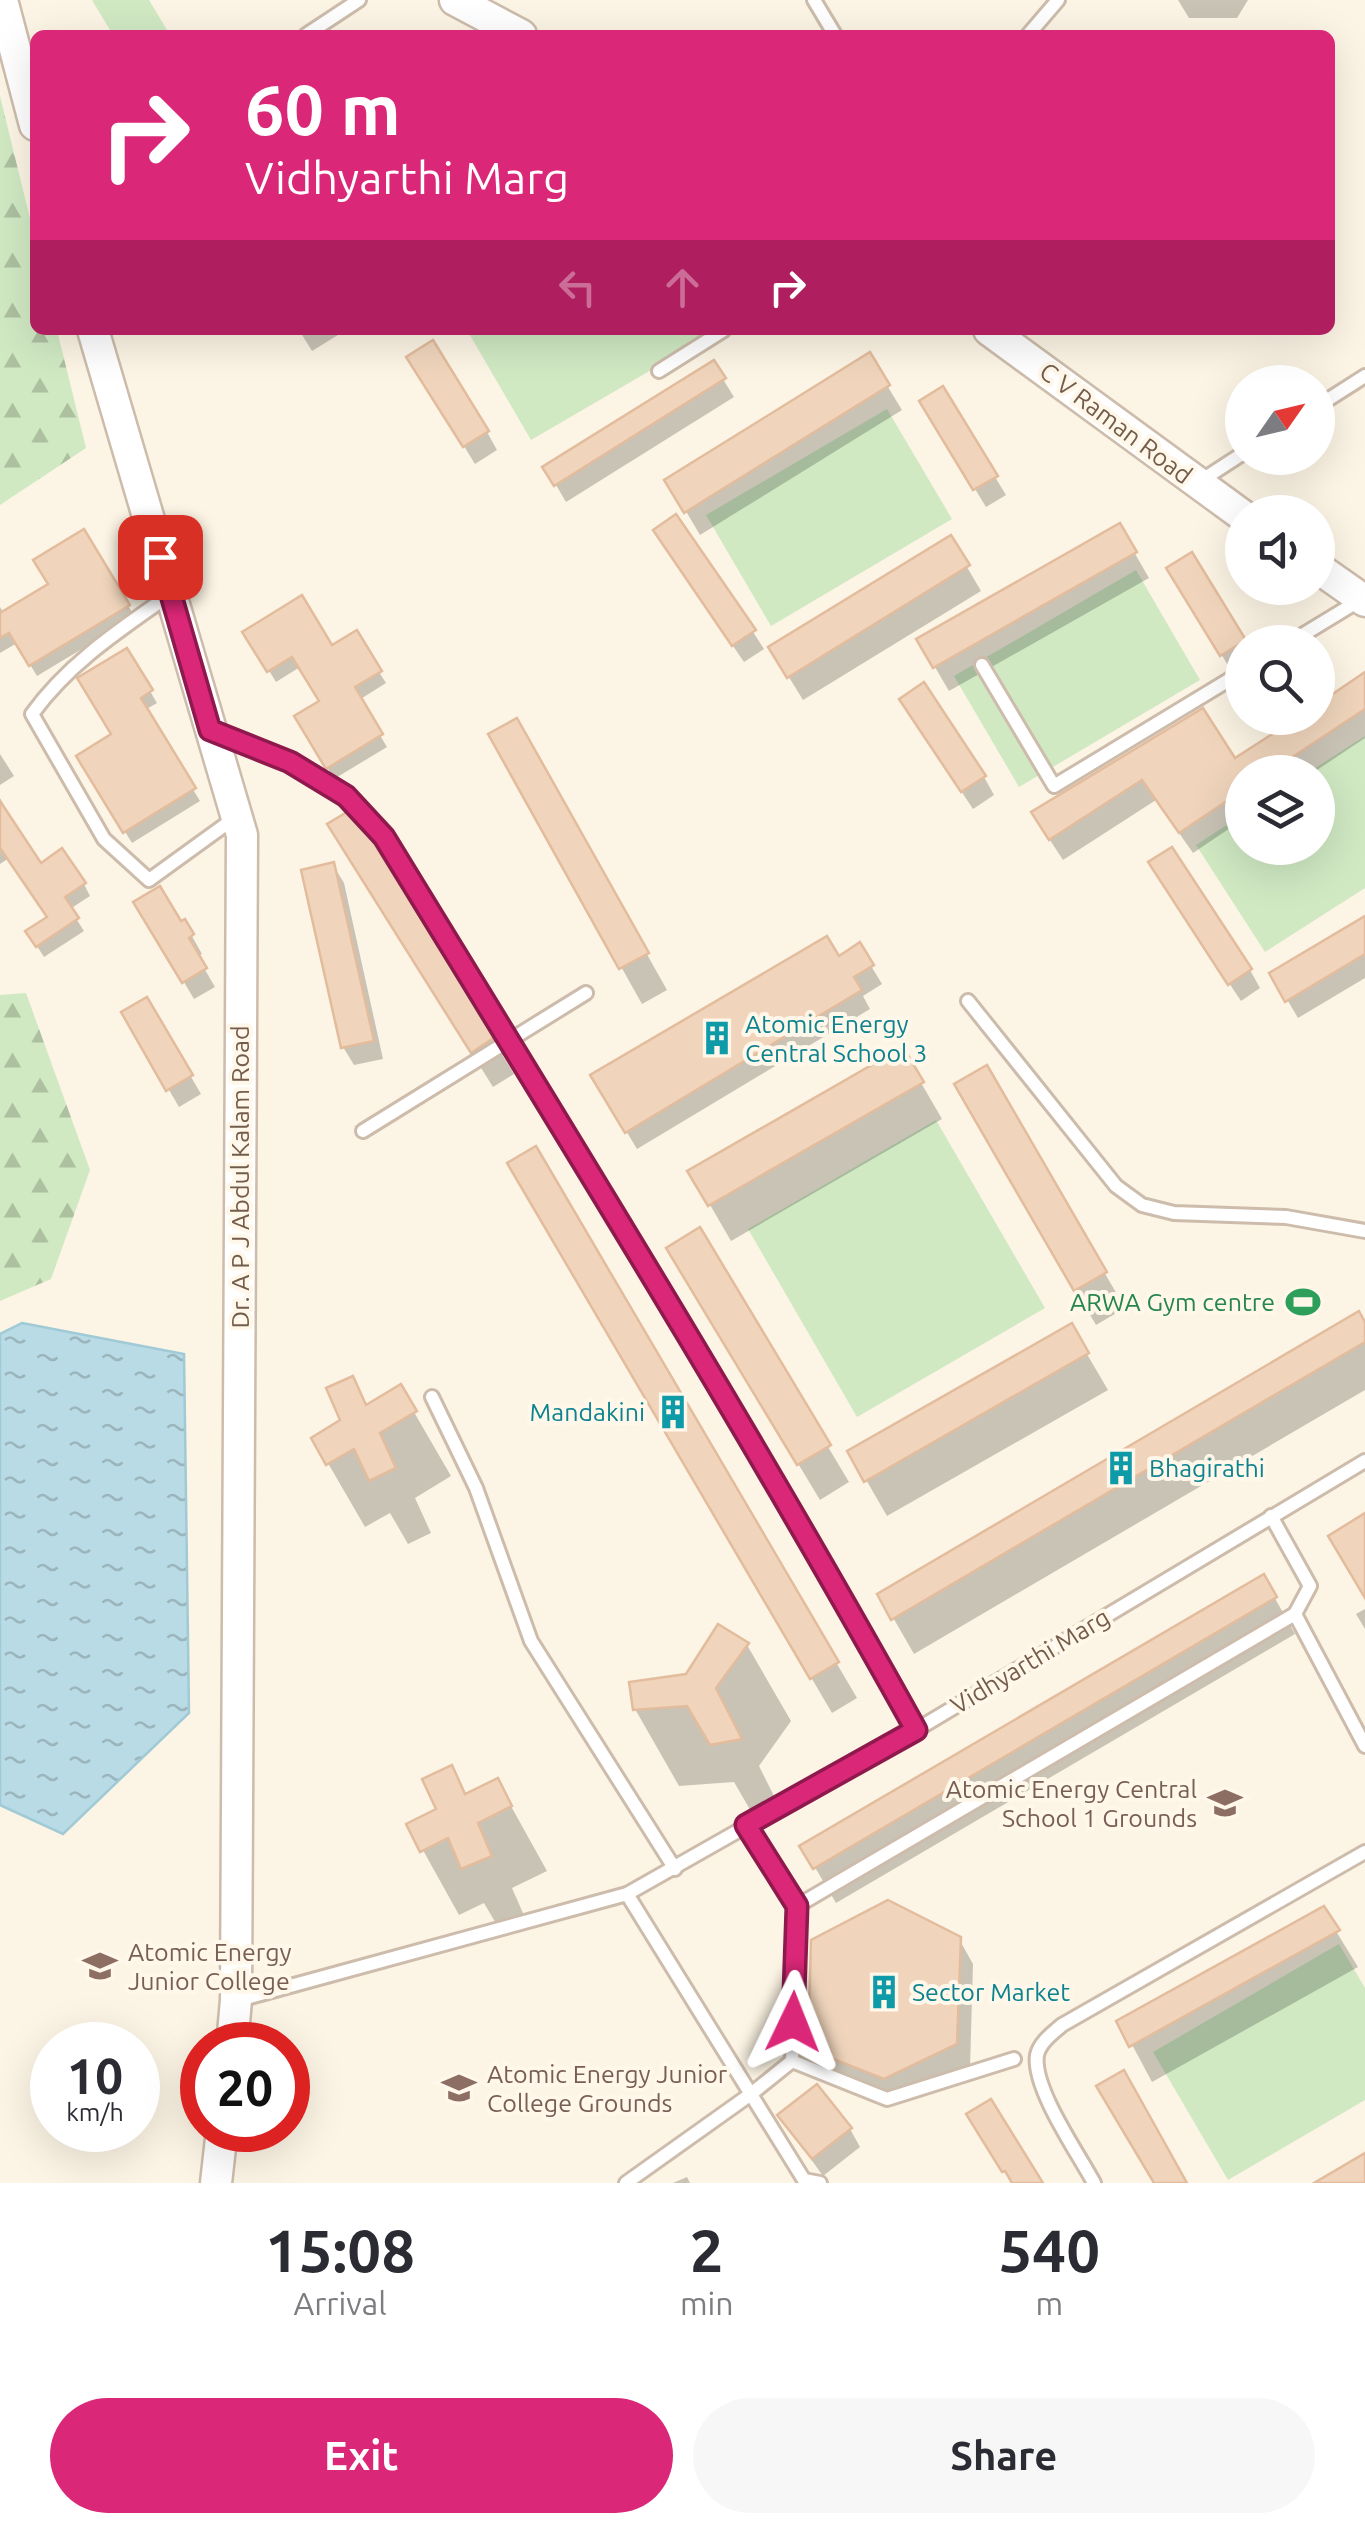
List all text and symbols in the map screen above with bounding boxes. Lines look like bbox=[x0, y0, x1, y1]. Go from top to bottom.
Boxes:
icon: right bbox=[80, 70, 210, 200]
text: 60 m bbox=[245, 70, 401, 148]
text: Vidhyarthi Marg bbox=[245, 152, 569, 203]
icon: left bbox=[550, 260, 605, 315]
icon: ahead bbox=[655, 260, 710, 315]
icon: right bbox=[760, 260, 815, 315]
street label: C V Raman Road bbox=[1034, 357, 1198, 489]
north arrow bbox=[1225, 365, 1335, 475]
map controls bbox=[1225, 365, 1335, 865]
button: sound bbox=[1225, 495, 1335, 605]
pin bbox=[118, 515, 203, 600]
icon: arrive bbox=[133, 530, 188, 585]
button: search bbox=[1225, 625, 1335, 735]
button: layers bbox=[1225, 755, 1335, 865]
place label: Atomic Energy Central School 3 bbox=[745, 1010, 927, 1067]
building icon: Atomic Energy Central School 3 bbox=[698, 1019, 736, 1057]
street label: Dr. A P J Abdul Kalam Road bbox=[226, 1025, 254, 1329]
sports icon: ARWA Gym centre bbox=[1284, 1283, 1322, 1321]
place label: ARWA Gym centre bbox=[1070, 1288, 1275, 1316]
building icon: Mandakini bbox=[654, 1393, 692, 1431]
place label: Mandakini bbox=[530, 1398, 645, 1426]
building icon: Bhagirathi bbox=[1102, 1449, 1140, 1487]
place label: Bhagirathi bbox=[1149, 1454, 1265, 1482]
street label: Vidhyarthi Marg bbox=[946, 1603, 1114, 1719]
place label: Atomic Energy Central School 1 Grounds bbox=[946, 1775, 1197, 1832]
school or university icon: Atomic Energy Central School 1 Grounds bbox=[1206, 1784, 1244, 1822]
place label: Atomic Energy Junior College bbox=[128, 1938, 292, 1995]
school or university icon: Atomic Energy Junior College bbox=[81, 1947, 119, 1985]
position arrow bbox=[741, 1970, 845, 2074]
building icon: Sector Market bbox=[865, 1973, 903, 2011]
place label: Sector Market bbox=[912, 1978, 1070, 2006]
speed limit sign: 20 bbox=[180, 2022, 310, 2152]
text: 10 bbox=[67, 2047, 123, 2103]
place label: Atomic Energy Junior College Grounds bbox=[487, 2060, 728, 2117]
school or university icon: Atomic Energy Junior College Grounds bbox=[440, 2069, 478, 2107]
text: km/h bbox=[66, 2098, 124, 2126]
text: 15:08 bbox=[265, 2216, 415, 2283]
text: 2 bbox=[690, 2216, 724, 2283]
text: 540 bbox=[999, 2216, 1100, 2283]
text: Arrival bbox=[293, 2285, 387, 2321]
text: min bbox=[680, 2285, 734, 2321]
text: m bbox=[1035, 2285, 1063, 2321]
button: Exit bbox=[50, 2398, 673, 2513]
button: Share bbox=[693, 2398, 1315, 2513]

